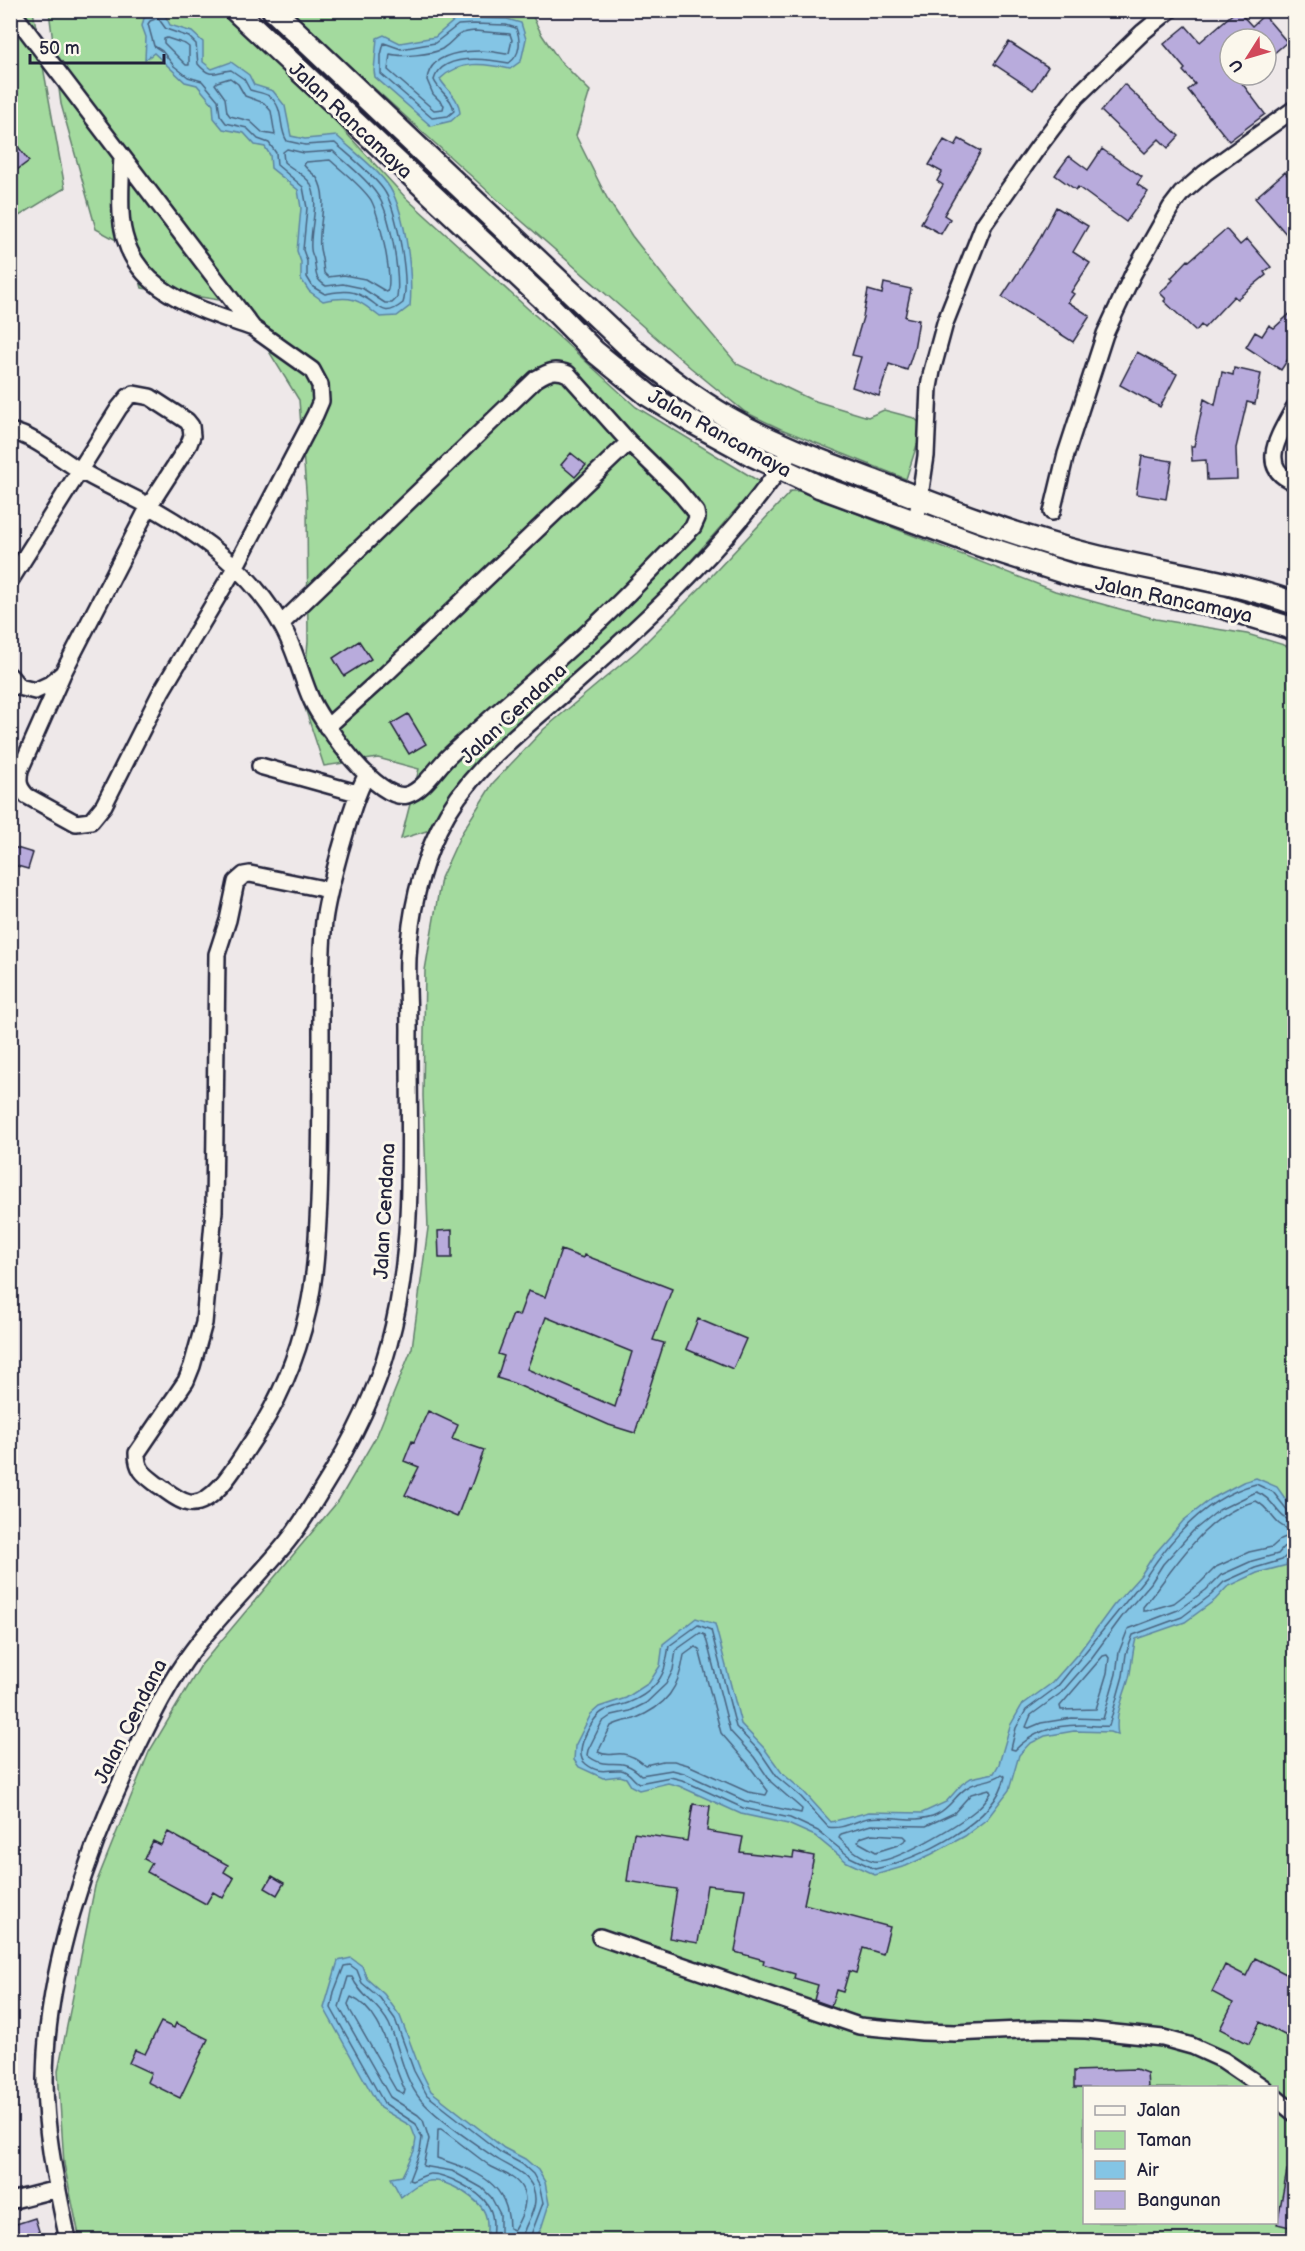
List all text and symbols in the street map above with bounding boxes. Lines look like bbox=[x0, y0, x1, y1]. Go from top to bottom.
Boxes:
scale bar bbox=[30, 27, 164, 65]
north arrow bbox=[1218, 27, 1278, 87]
text: 50 m bbox=[39, 38, 80, 59]
text: U bbox=[1226, 55, 1248, 75]
street label: Jalan Rancamaya bbox=[284, 57, 417, 184]
street label: Jalan Rancamaya bbox=[644, 385, 795, 483]
street label: Jalan Rancamaya bbox=[1093, 572, 1255, 628]
street label: Jalan Cendana bbox=[456, 658, 572, 769]
street label: Jalan Cendana bbox=[369, 1142, 401, 1280]
street label: Jalan Cendana bbox=[89, 1655, 173, 1788]
legend bbox=[1083, 2086, 1278, 2224]
text: Jalan bbox=[1137, 2100, 1180, 2121]
text: Taman bbox=[1137, 2130, 1191, 2151]
text: Air bbox=[1137, 2160, 1159, 2181]
text: Bangunan bbox=[1137, 2190, 1221, 2211]

